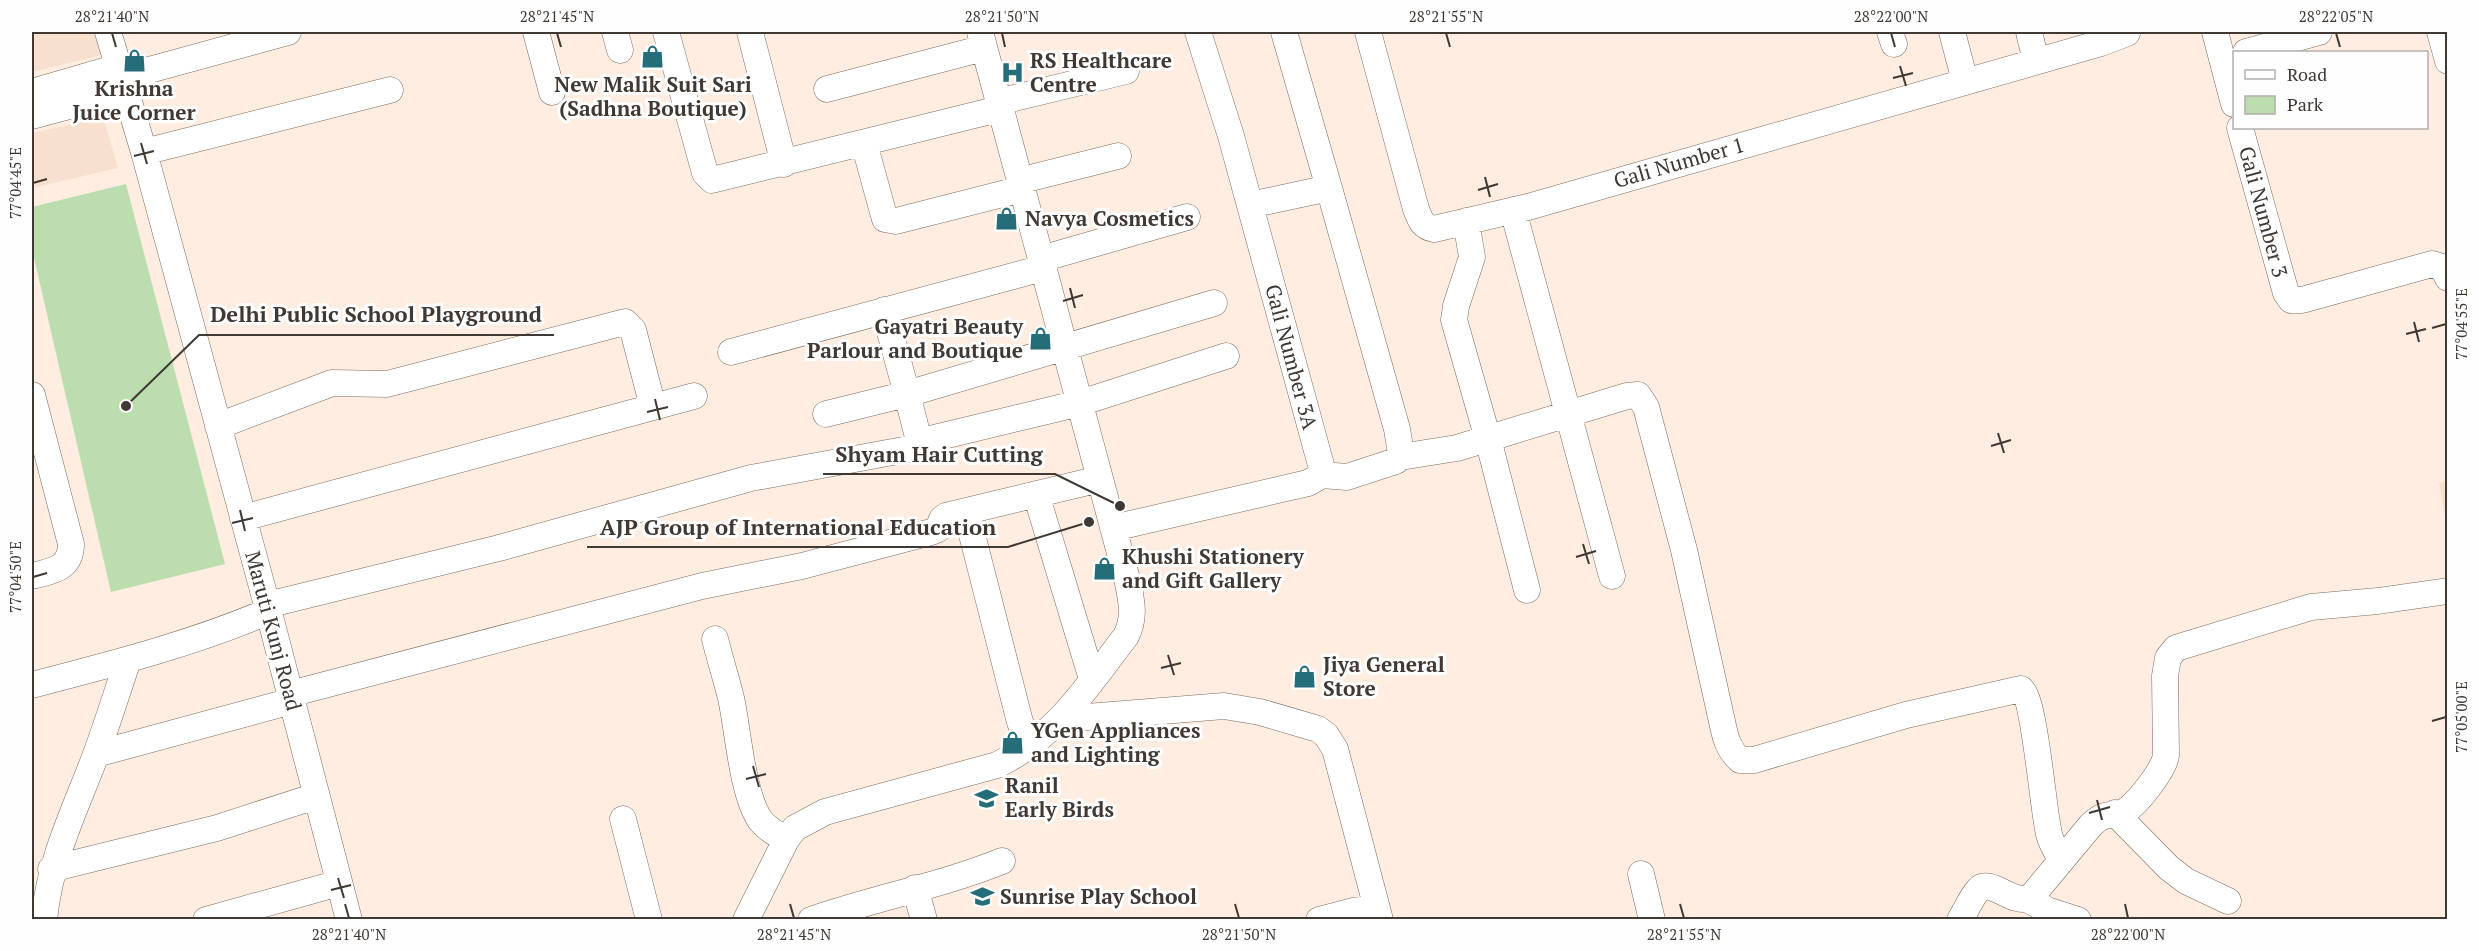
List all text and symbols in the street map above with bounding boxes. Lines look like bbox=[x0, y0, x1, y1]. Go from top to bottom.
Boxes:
text: 28°21'40"N bbox=[75, 6, 149, 26]
text: 28°21'45"N bbox=[520, 6, 594, 26]
text: 28°21'50"N bbox=[965, 6, 1039, 26]
text: 28°21'55"N bbox=[1409, 6, 1483, 26]
text: 28°22'00"N bbox=[1854, 6, 1928, 26]
text: 28°22'05"N bbox=[2299, 6, 2373, 26]
shop icon: New Malik Suit Sari (Sadhna Boutique) bbox=[640, 44, 666, 70]
place label: RS Healthcare Centre bbox=[1030, 46, 1172, 98]
shop icon: Krishna Juice Corner bbox=[121, 48, 147, 74]
legend bbox=[2233, 51, 2428, 129]
hospital icon: RS Healthcare Centre bbox=[999, 60, 1025, 86]
text: Road bbox=[2287, 62, 2327, 86]
place label: New Malik Suit Sari (Sadhna Boutique) bbox=[554, 70, 752, 122]
place label: Krishna Juice Corner bbox=[72, 74, 196, 126]
text: Park bbox=[2287, 92, 2324, 116]
street label: Gali Number 1 bbox=[1610, 130, 1747, 194]
street label: Gali Number 3 bbox=[2233, 143, 2295, 280]
text: 77°04'45"E bbox=[5, 147, 25, 219]
place label: Navya Cosmetics bbox=[1025, 204, 1194, 232]
shop icon: Navya Cosmetics bbox=[994, 206, 1020, 232]
street label: Gali Number 3A bbox=[1259, 281, 1325, 433]
text: 77°04'55"E bbox=[2451, 288, 2471, 360]
callout: Delhi Public School Playground bbox=[199, 295, 554, 335]
text: Delhi Public School Playground bbox=[210, 299, 542, 328]
place label: Gayatri Beauty Parlour and Boutique bbox=[807, 312, 1024, 364]
shop icon: Gayatri Beauty Parlour and Boutique bbox=[1028, 326, 1054, 352]
callout: Shyam Hair Cutting bbox=[823, 434, 1055, 474]
text: Shyam Hair Cutting bbox=[835, 439, 1043, 468]
callout: AJP Group of International Education bbox=[587, 507, 1008, 547]
text: AJP Group of International Education bbox=[600, 512, 996, 541]
text: 77°04'50"E bbox=[5, 541, 25, 613]
place label: Khushi Stationery and Gift Gallery bbox=[1122, 542, 1305, 594]
street label: Maruti Kunj Road bbox=[239, 548, 309, 714]
shop icon: Khushi Stationery and Gift Gallery bbox=[1091, 556, 1117, 582]
place label: Jiya General Store bbox=[1323, 650, 1445, 702]
shop icon: Jiya General Store bbox=[1292, 664, 1318, 690]
text: 77°05'00"E bbox=[2451, 681, 2471, 753]
place label: YGen Appliances and Lighting bbox=[1031, 716, 1200, 768]
shop icon: YGen Appliances and Lighting bbox=[1000, 730, 1026, 756]
place label: Ranil Early Birds bbox=[1005, 771, 1114, 823]
school or university icon: Ranil Early Birds bbox=[974, 785, 1000, 811]
place label: Sunrise Play School bbox=[1000, 882, 1197, 910]
school or university icon: Sunrise Play School bbox=[969, 884, 995, 910]
text: 28°21'40"N bbox=[312, 924, 386, 944]
text: 28°21'45"N bbox=[757, 924, 831, 944]
text: 28°21'50"N bbox=[1202, 924, 1276, 944]
text: 28°21'55"N bbox=[1647, 924, 1721, 944]
text: 28°22'00"N bbox=[2091, 924, 2165, 944]

